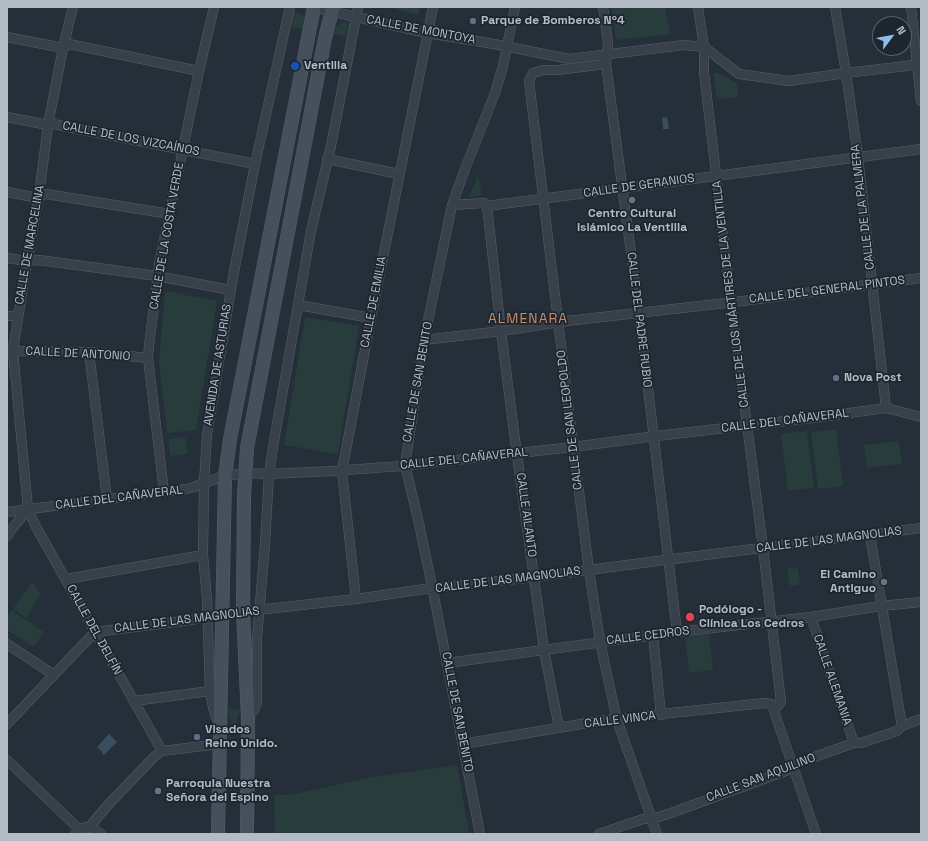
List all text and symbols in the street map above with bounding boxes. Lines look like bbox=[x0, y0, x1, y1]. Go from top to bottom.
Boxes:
street label: CALLE DE MONTOYA bbox=[365, 12, 477, 48]
place label: Parque de Bomberos Nº4 bbox=[481, 14, 625, 28]
marker: Parque de Bomberos Nº4 bbox=[468, 16, 478, 26]
north arrow bbox=[872, 16, 912, 56]
text: N bbox=[893, 23, 909, 37]
place label: Ventilla bbox=[304, 59, 347, 73]
marker: Ventilla bbox=[289, 60, 301, 72]
street label: CALLE DE LOS VIZCAÍNOS bbox=[61, 119, 201, 159]
street label: CALLE DE LA PALMERA bbox=[848, 144, 878, 270]
street label: CALLE DE LA COSTA VERDE bbox=[147, 161, 187, 311]
street label: CALLE DE GERANIOS bbox=[583, 171, 695, 201]
street label: CALLE DE LOS MÁRTIRES DE LA VENTILLA bbox=[710, 180, 752, 408]
street label: CALLE DE MARCELINA bbox=[12, 184, 48, 306]
marker: Centro Cultural Islámico La Ventilla bbox=[627, 195, 637, 205]
place label: Centro Cultural Islámico La Ventilla bbox=[577, 207, 687, 235]
street label: CALLE DEL PADRE RUBIO bbox=[624, 251, 654, 389]
street label: CALLE DE EMILIA bbox=[358, 255, 390, 349]
street label: CALLE DEL GENERAL PINTOS bbox=[748, 273, 906, 307]
street label: AVENIDA DE ASTURIAS bbox=[201, 303, 235, 427]
district label: ALMENARA bbox=[488, 311, 568, 327]
street label: CALLE DE SAN BENITO bbox=[400, 321, 436, 443]
street label: CALLE DE ANTONIO bbox=[25, 344, 131, 364]
street label: CALLE DE SAN LEOPOLDO bbox=[554, 349, 586, 491]
place label: Nova Post bbox=[844, 371, 902, 385]
marker: Nova Post bbox=[831, 373, 841, 383]
street label: CALLE DEL CAÑAVERAL bbox=[720, 406, 850, 436]
street label: CALLE DEL CAÑAVERAL bbox=[399, 445, 529, 473]
street label: CALLE AILANTO bbox=[513, 472, 539, 558]
street label: CALLE DEL CAÑAVERAL bbox=[54, 483, 184, 513]
street label: CALLE DE LAS MAGNOLIAS bbox=[755, 524, 903, 556]
street label: CALLE DE LAS MAGNOLIAS bbox=[434, 564, 582, 596]
place label: El Camino Antiguo bbox=[820, 568, 876, 596]
marker: El Camino Antiguo bbox=[879, 577, 889, 587]
street label: CALLE DEL DELFÍN bbox=[63, 582, 125, 678]
place label: Podólogo - Clínica Los Cedros bbox=[699, 603, 804, 631]
street label: CALLE DE LAS MAGNOLIAS bbox=[113, 604, 261, 636]
marker: Podólogo - Clínica Los Cedros bbox=[684, 611, 696, 623]
street label: CALLE CEDROS bbox=[606, 624, 690, 648]
street label: CALLE ALEMANIA bbox=[810, 633, 854, 727]
street label: CALLE DE SAN BENITO bbox=[438, 651, 476, 773]
street label: CALLE VINCA bbox=[584, 708, 656, 732]
place label: Visados Reino Unido. bbox=[205, 723, 278, 751]
marker: Visados Reino Unido. bbox=[192, 732, 202, 742]
street label: CALLE SAN AQUILINO bbox=[704, 751, 818, 805]
place label: Parroquia Nuestra Señora del Espino bbox=[166, 777, 270, 805]
marker: Parroquia Nuestra Señora del Espino bbox=[153, 786, 163, 796]

